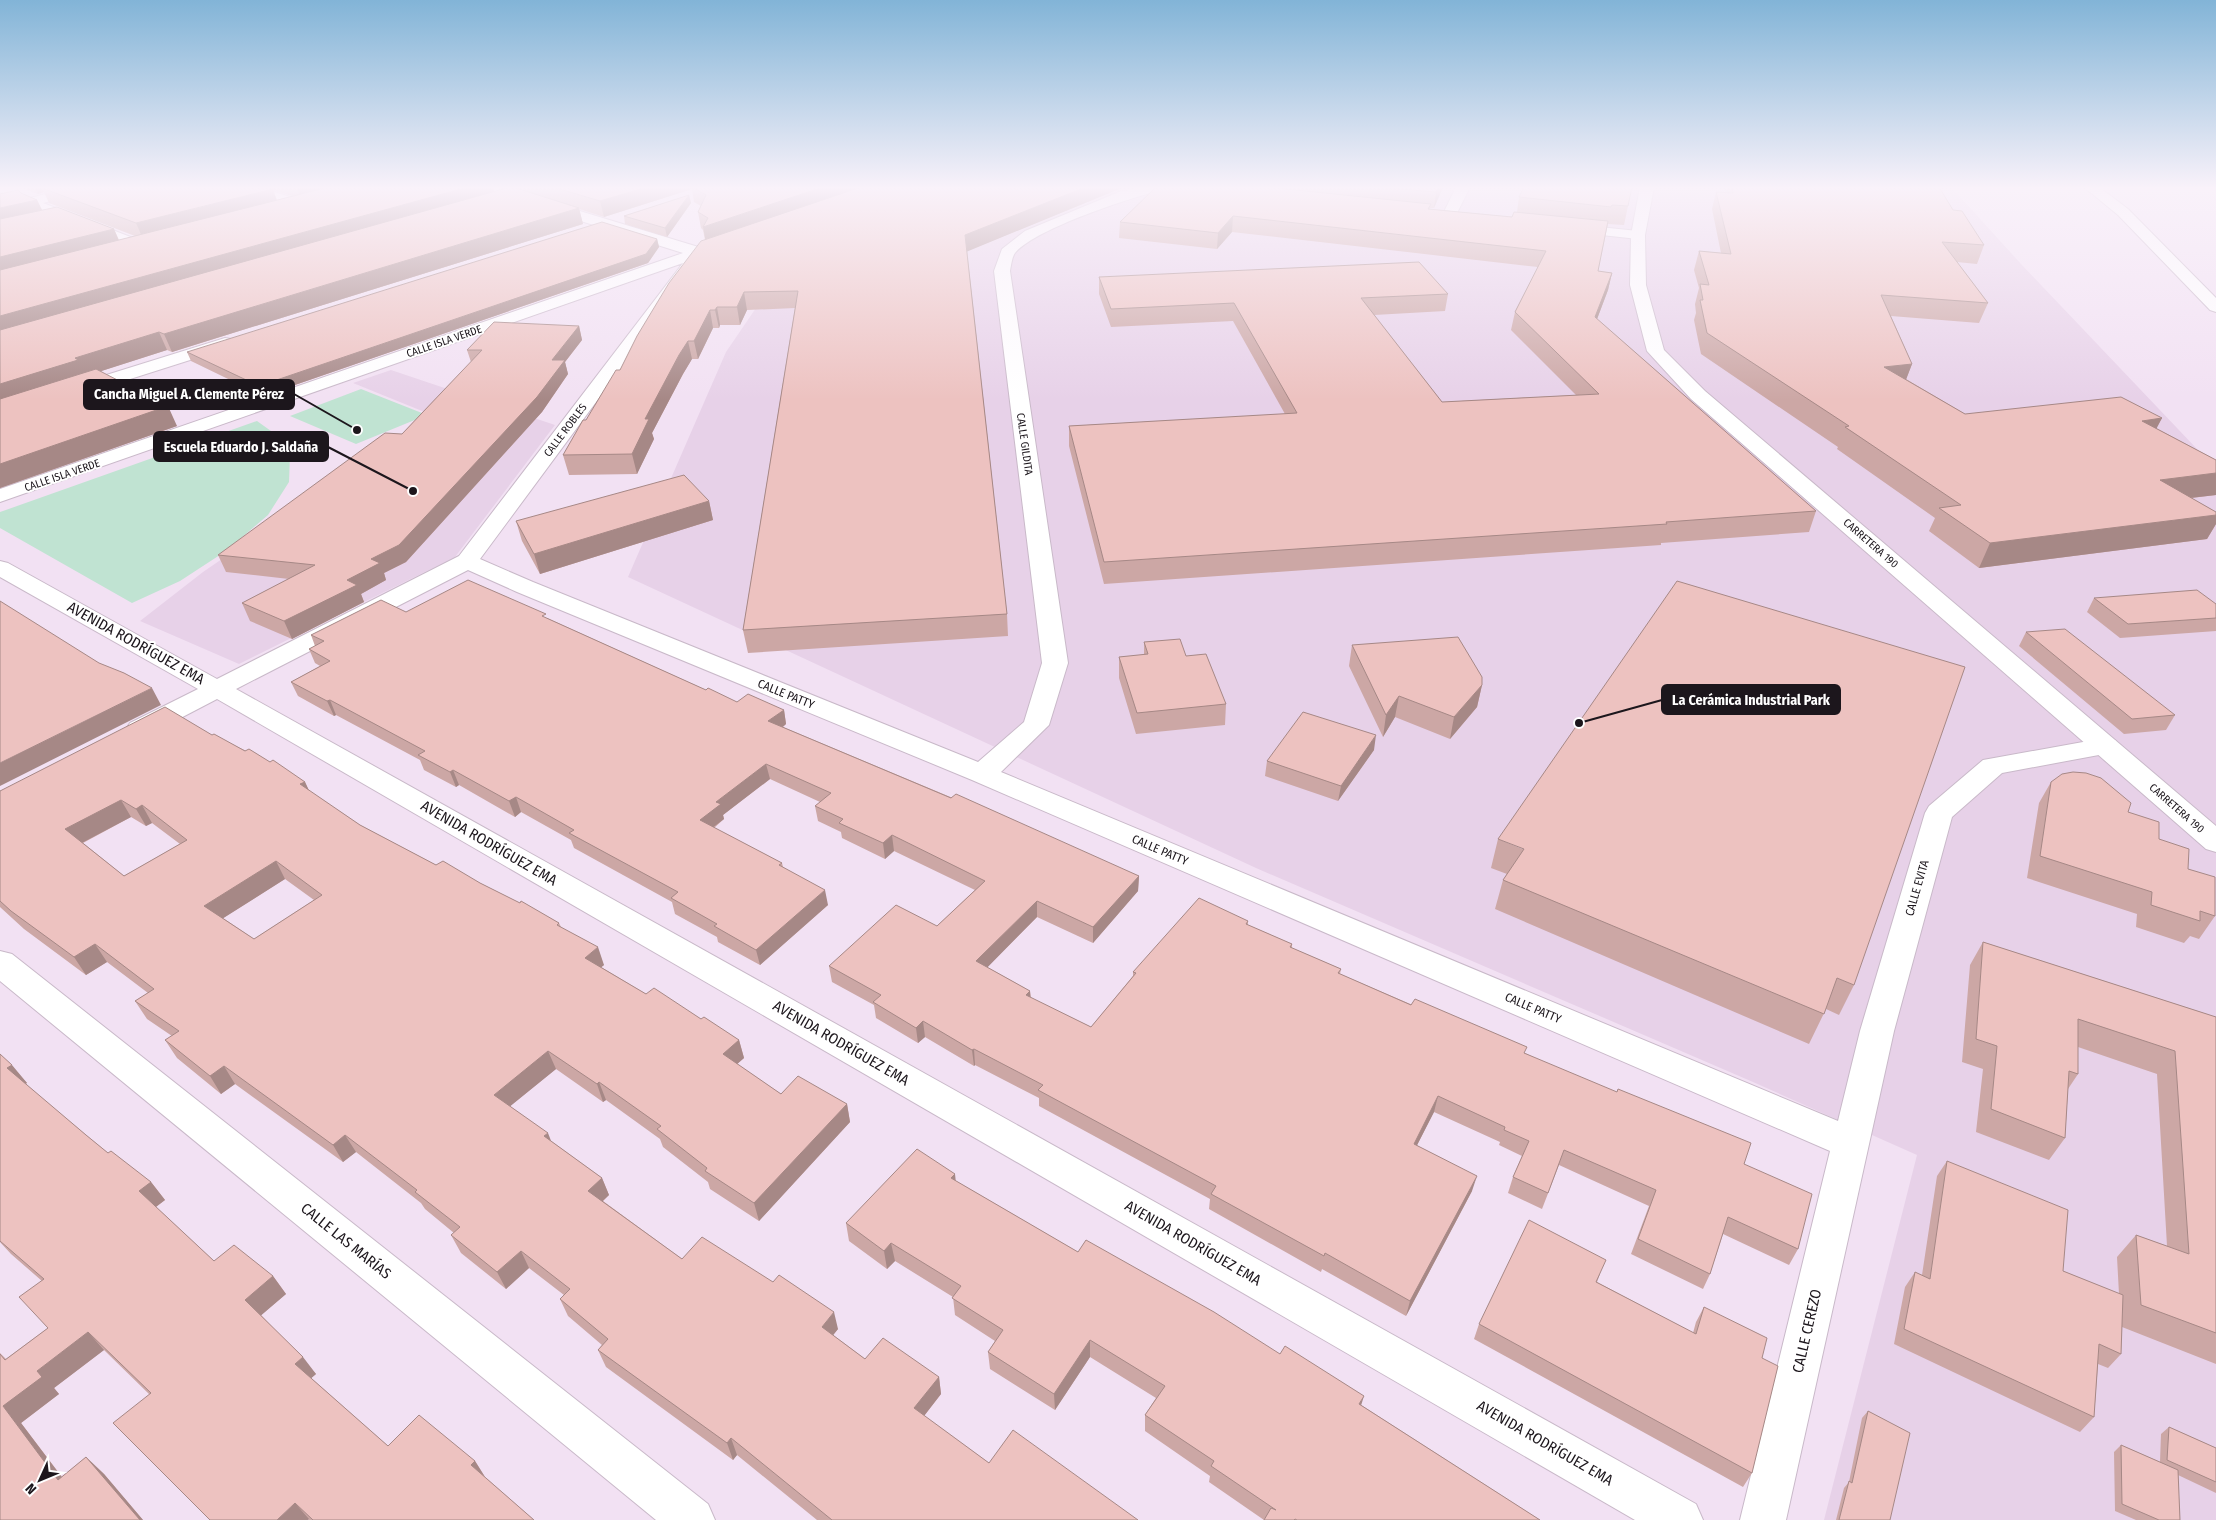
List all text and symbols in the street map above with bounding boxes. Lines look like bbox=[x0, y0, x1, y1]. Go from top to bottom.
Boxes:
street label: CALLE ISLA VERDE bbox=[405, 323, 484, 360]
callout: Cancha Miguel A. Clemente Pérez bbox=[84, 380, 294, 409]
text: Cancha Miguel A. Clemente Pérez bbox=[94, 386, 284, 403]
street label: CALLE ROBLES bbox=[541, 401, 590, 459]
street label: CALLE GILDITA bbox=[1014, 412, 1035, 476]
callout: Escuela Eduardo J. Saldaña bbox=[154, 432, 328, 461]
text: Escuela Eduardo J. Saldaña bbox=[164, 439, 318, 456]
street label: CALLE ISLA VERDE bbox=[23, 457, 102, 494]
street label: CARRETERA 190 bbox=[1841, 516, 1901, 571]
street label: AVENIDA RODRÍGUEZ EMA bbox=[64, 598, 208, 688]
street label: CALLE PATTY bbox=[756, 676, 816, 712]
callout: La Cerámica Industrial Park bbox=[1662, 685, 1840, 714]
text: La Cerámica Industrial Park bbox=[1672, 692, 1831, 709]
street label: CARRETERA 190 bbox=[2147, 781, 2207, 836]
street label: AVENIDA RODRÍGUEZ EMA bbox=[418, 797, 560, 889]
street label: CALLE PATTY bbox=[1130, 832, 1190, 868]
street label: CALLE EVITA bbox=[1902, 858, 1932, 918]
street label: CALLE PATTY bbox=[1503, 990, 1563, 1026]
street label: AVENIDA RODRÍGUEZ EMA bbox=[770, 997, 912, 1089]
street label: AVENIDA RODRÍGUEZ EMA bbox=[1122, 1197, 1264, 1289]
street label: CALLE LAS MARÍAS bbox=[297, 1199, 395, 1283]
street label: CALLE CEREZO bbox=[1789, 1287, 1825, 1375]
street label: AVENIDA RODRÍGUEZ EMA bbox=[1474, 1397, 1616, 1489]
north arrow bbox=[15, 1455, 65, 1505]
text: N bbox=[22, 1480, 40, 1498]

